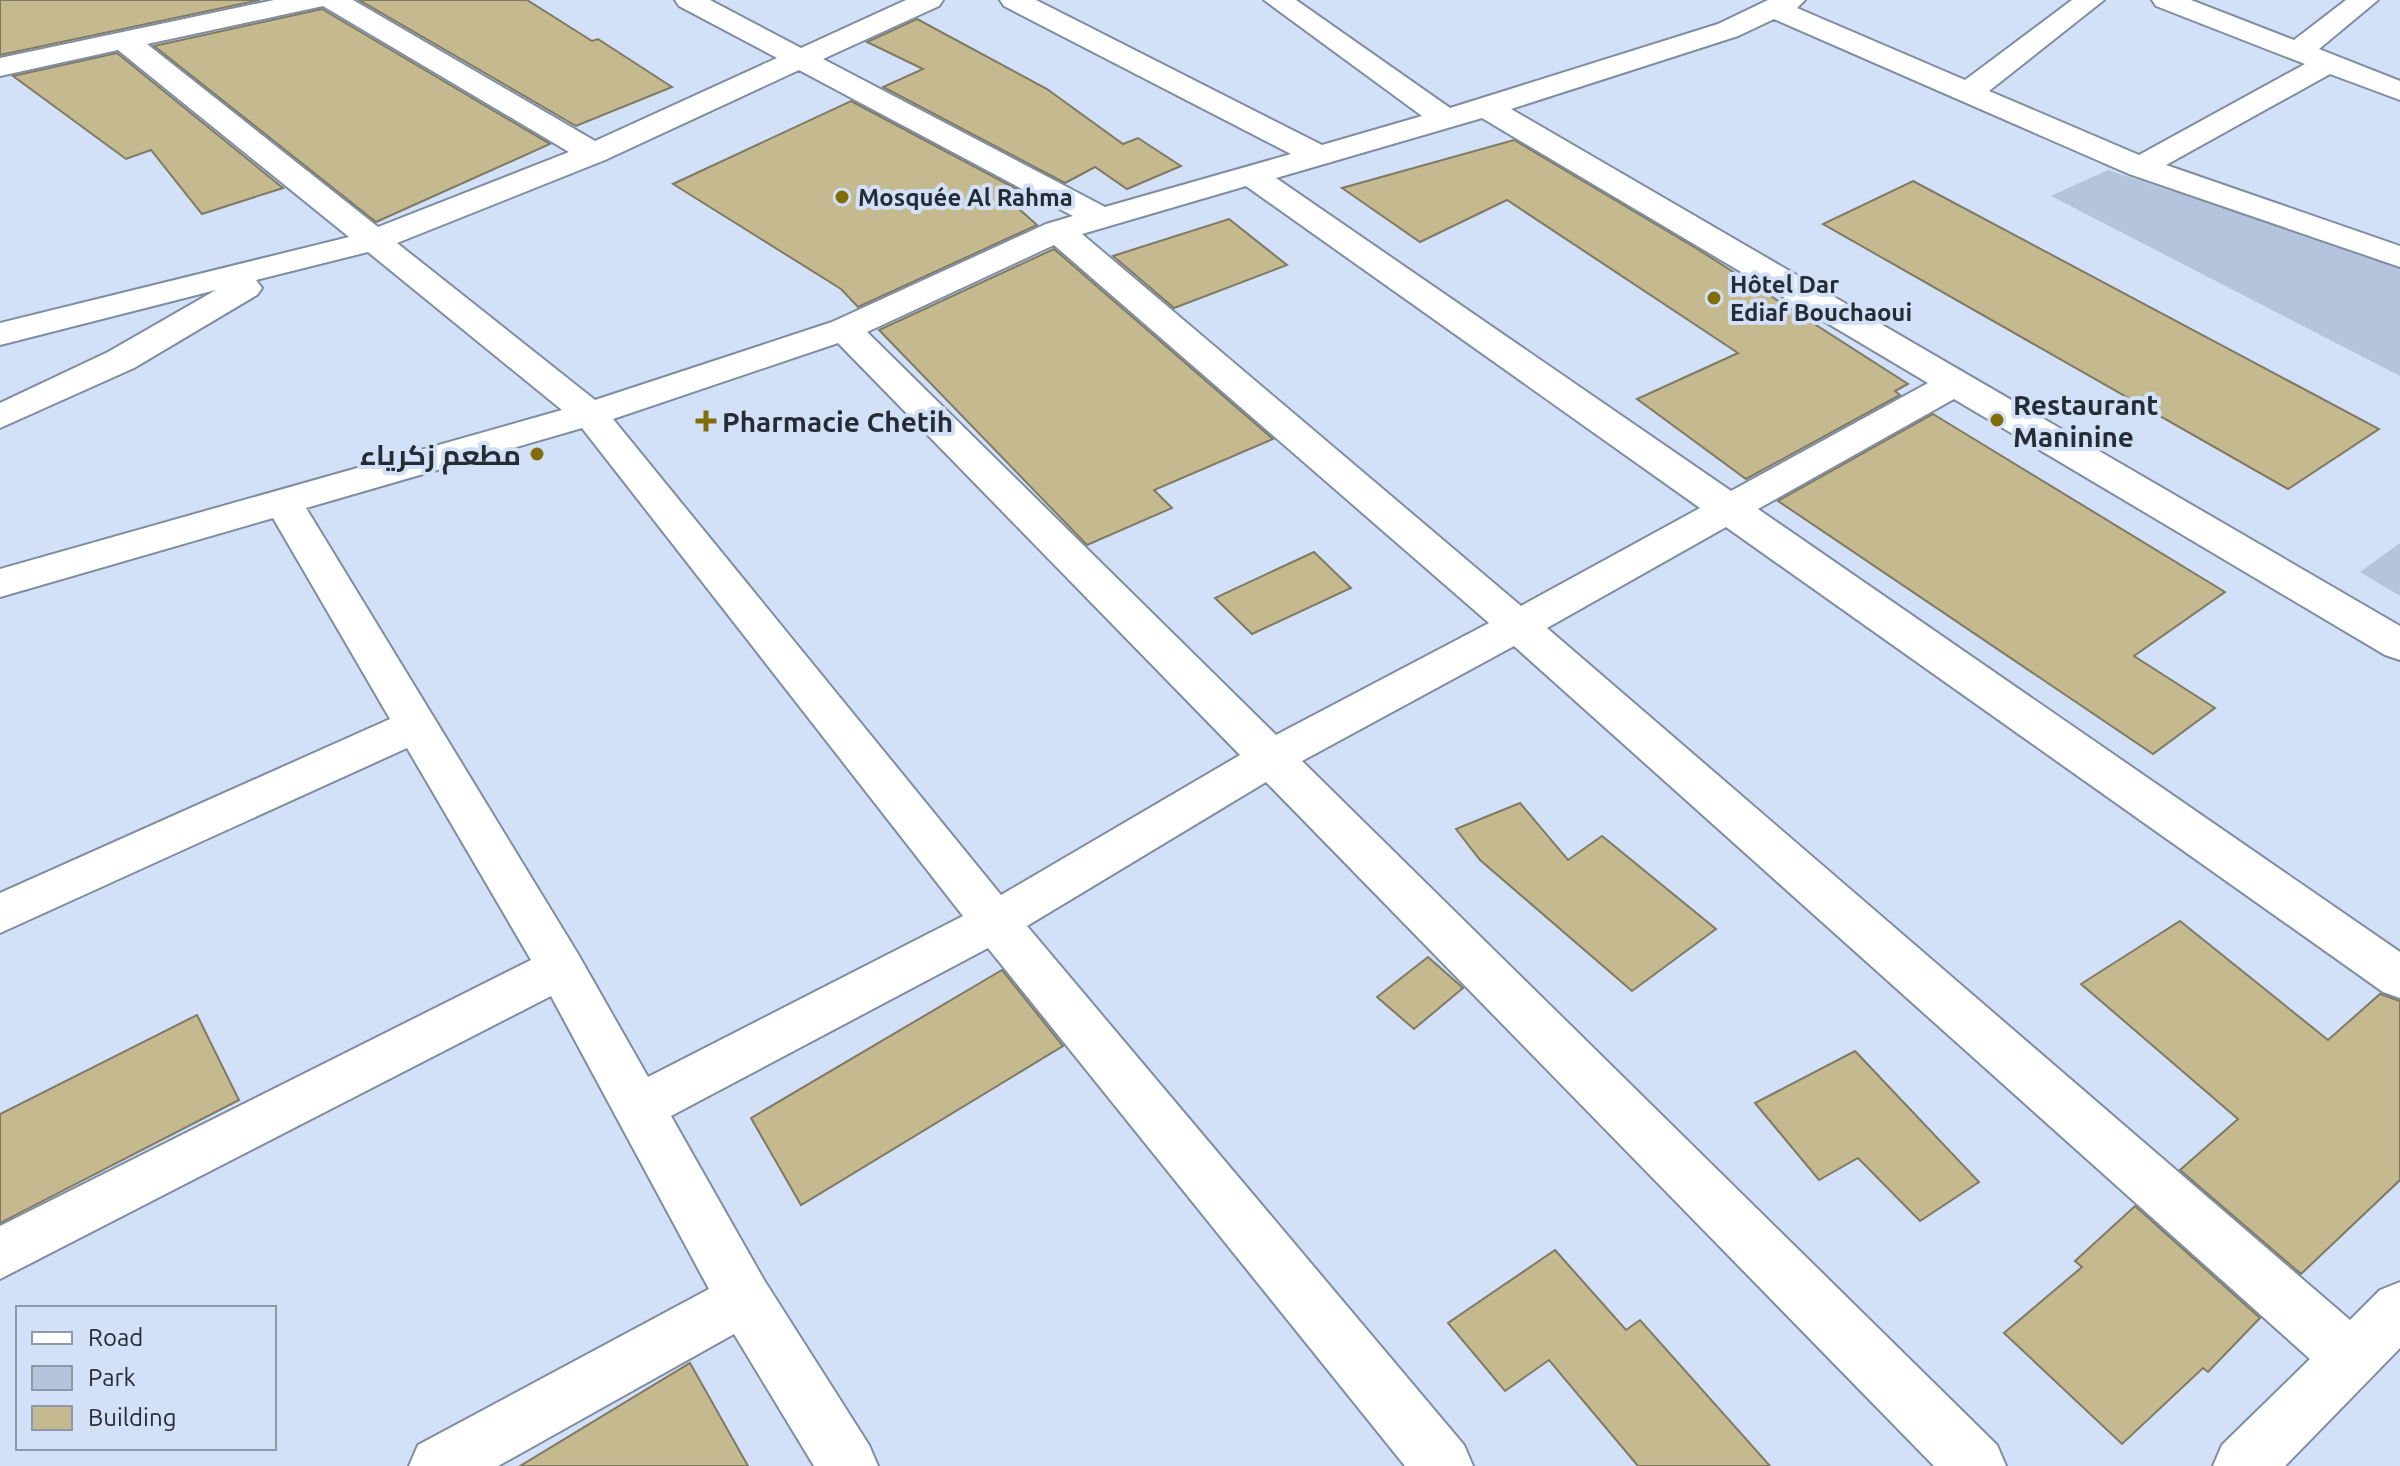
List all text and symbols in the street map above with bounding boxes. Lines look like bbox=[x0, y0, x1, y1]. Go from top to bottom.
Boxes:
place label: Mosquée Al Rahma bbox=[858, 184, 1073, 211]
marker: Mosquée Al Rahma bbox=[833, 188, 851, 206]
place label: Hôtel Dar Ediaf Bouchaoui bbox=[1730, 271, 1912, 326]
marker: Hôtel Dar Ediaf Bouchaoui bbox=[1705, 289, 1723, 307]
place label: Restaurant Maninine bbox=[2013, 389, 2158, 452]
place label: Pharmacie Chetih bbox=[722, 406, 953, 437]
marker: Restaurant Maninine bbox=[1988, 411, 2006, 429]
marker: Pharmacie Chetih bbox=[697, 412, 715, 430]
place label: مطعم زكرياء bbox=[360, 439, 521, 475]
marker: مطعم زكرياء bbox=[528, 445, 546, 463]
legend bbox=[16, 1306, 276, 1450]
text: Road bbox=[88, 1324, 143, 1351]
text: Park bbox=[88, 1364, 136, 1391]
text: Building bbox=[88, 1404, 176, 1431]

